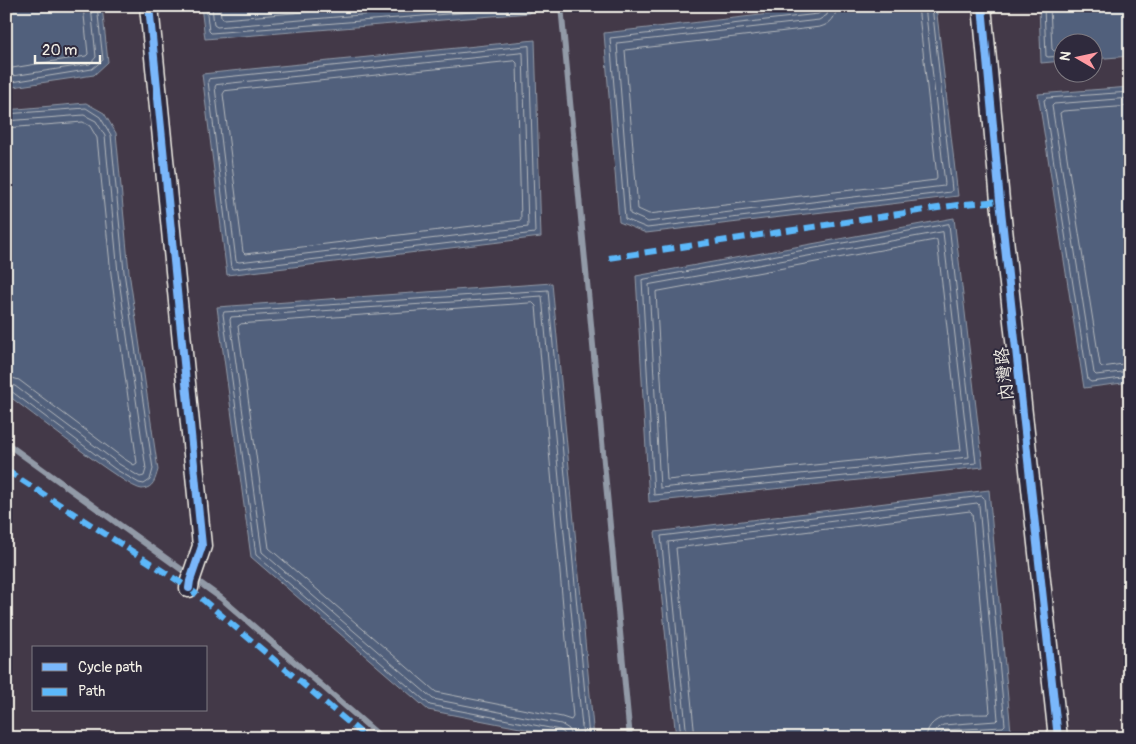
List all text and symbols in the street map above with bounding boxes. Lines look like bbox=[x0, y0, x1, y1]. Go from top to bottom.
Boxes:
scale bar bbox=[35, 32, 100, 64]
north arrow bbox=[1054, 32, 1104, 82]
text: 20 m bbox=[42, 41, 77, 60]
text: N bbox=[1057, 50, 1075, 62]
street label: 內灣路 bbox=[990, 346, 1019, 402]
legend bbox=[32, 646, 208, 712]
text: Cycle path bbox=[78, 658, 142, 677]
text: Path bbox=[78, 682, 105, 701]

